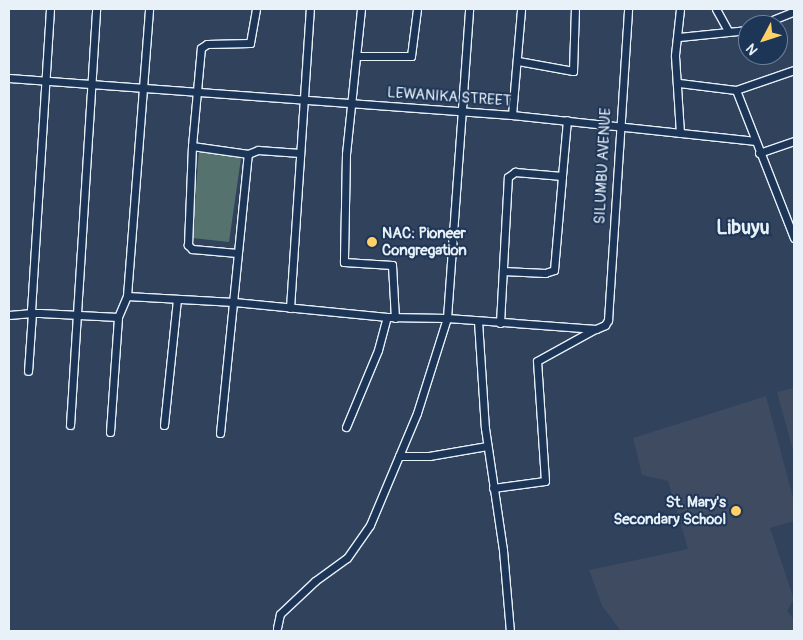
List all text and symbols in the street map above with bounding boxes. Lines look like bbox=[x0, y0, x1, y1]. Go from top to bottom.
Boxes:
north arrow bbox=[738, 15, 788, 65]
text: N bbox=[742, 40, 761, 58]
street label: LEWANIKA STREET bbox=[387, 84, 511, 110]
street label: SILUMBU AVENUE bbox=[591, 107, 615, 225]
district label: Libuyu bbox=[716, 215, 770, 239]
place label: NAC: Pioneer Congregation bbox=[382, 224, 467, 259]
marker: NAC: Pioneer Congregation bbox=[366, 236, 378, 248]
place label: St. Mary's Secondary School bbox=[613, 493, 726, 528]
marker: St. Mary's Secondary School bbox=[730, 505, 742, 517]

